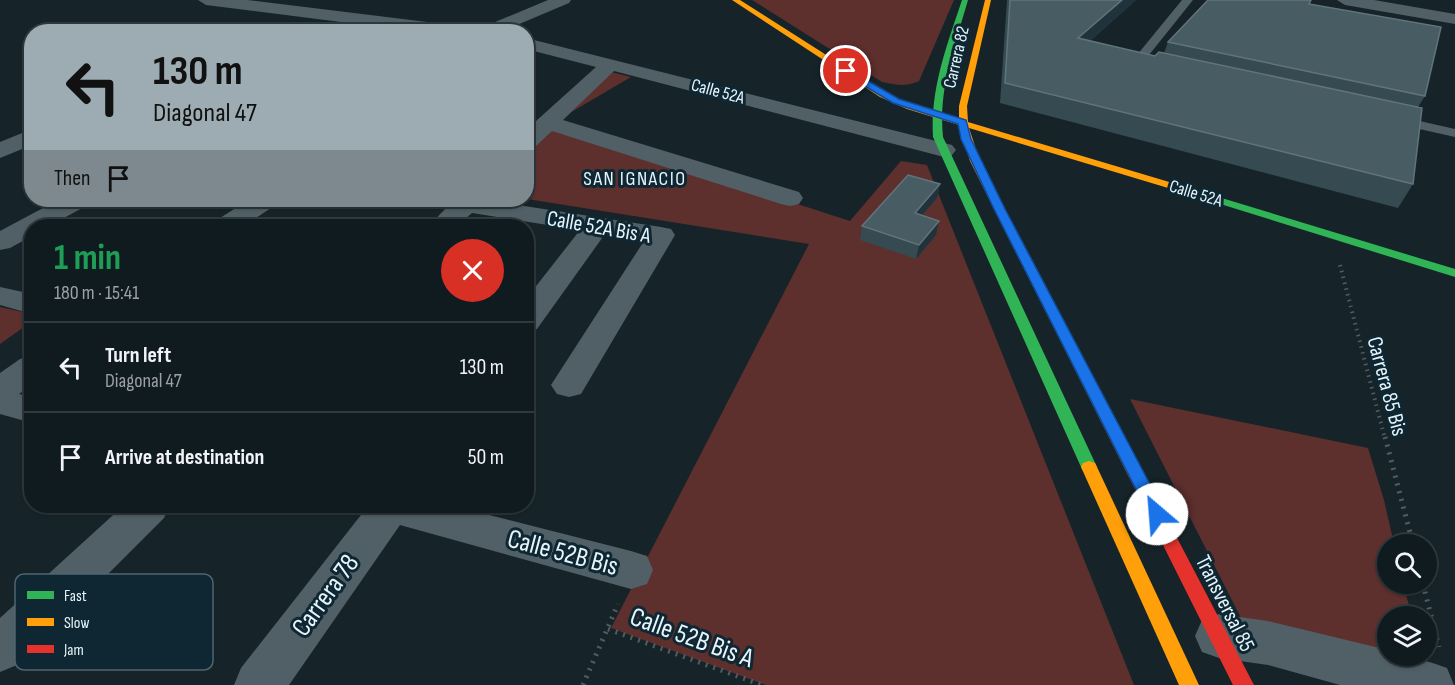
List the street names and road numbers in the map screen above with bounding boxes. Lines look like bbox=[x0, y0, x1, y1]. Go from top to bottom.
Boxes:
street label: Carrera 82 bbox=[939, 24, 974, 90]
street label: Calle 52A bbox=[689, 74, 747, 109]
street label: Calle 52A bbox=[1167, 175, 1225, 212]
street label: Calle 52A Bis A bbox=[545, 205, 653, 250]
street label: Carrera 85 Bis bbox=[1360, 334, 1413, 439]
street label: Calle 52B Bis bbox=[504, 523, 622, 583]
street label: Carrera 78 bbox=[285, 548, 366, 643]
street label: Transversal 85 bbox=[1189, 551, 1260, 657]
street label: Calle 52B Bis A bbox=[626, 601, 758, 675]

